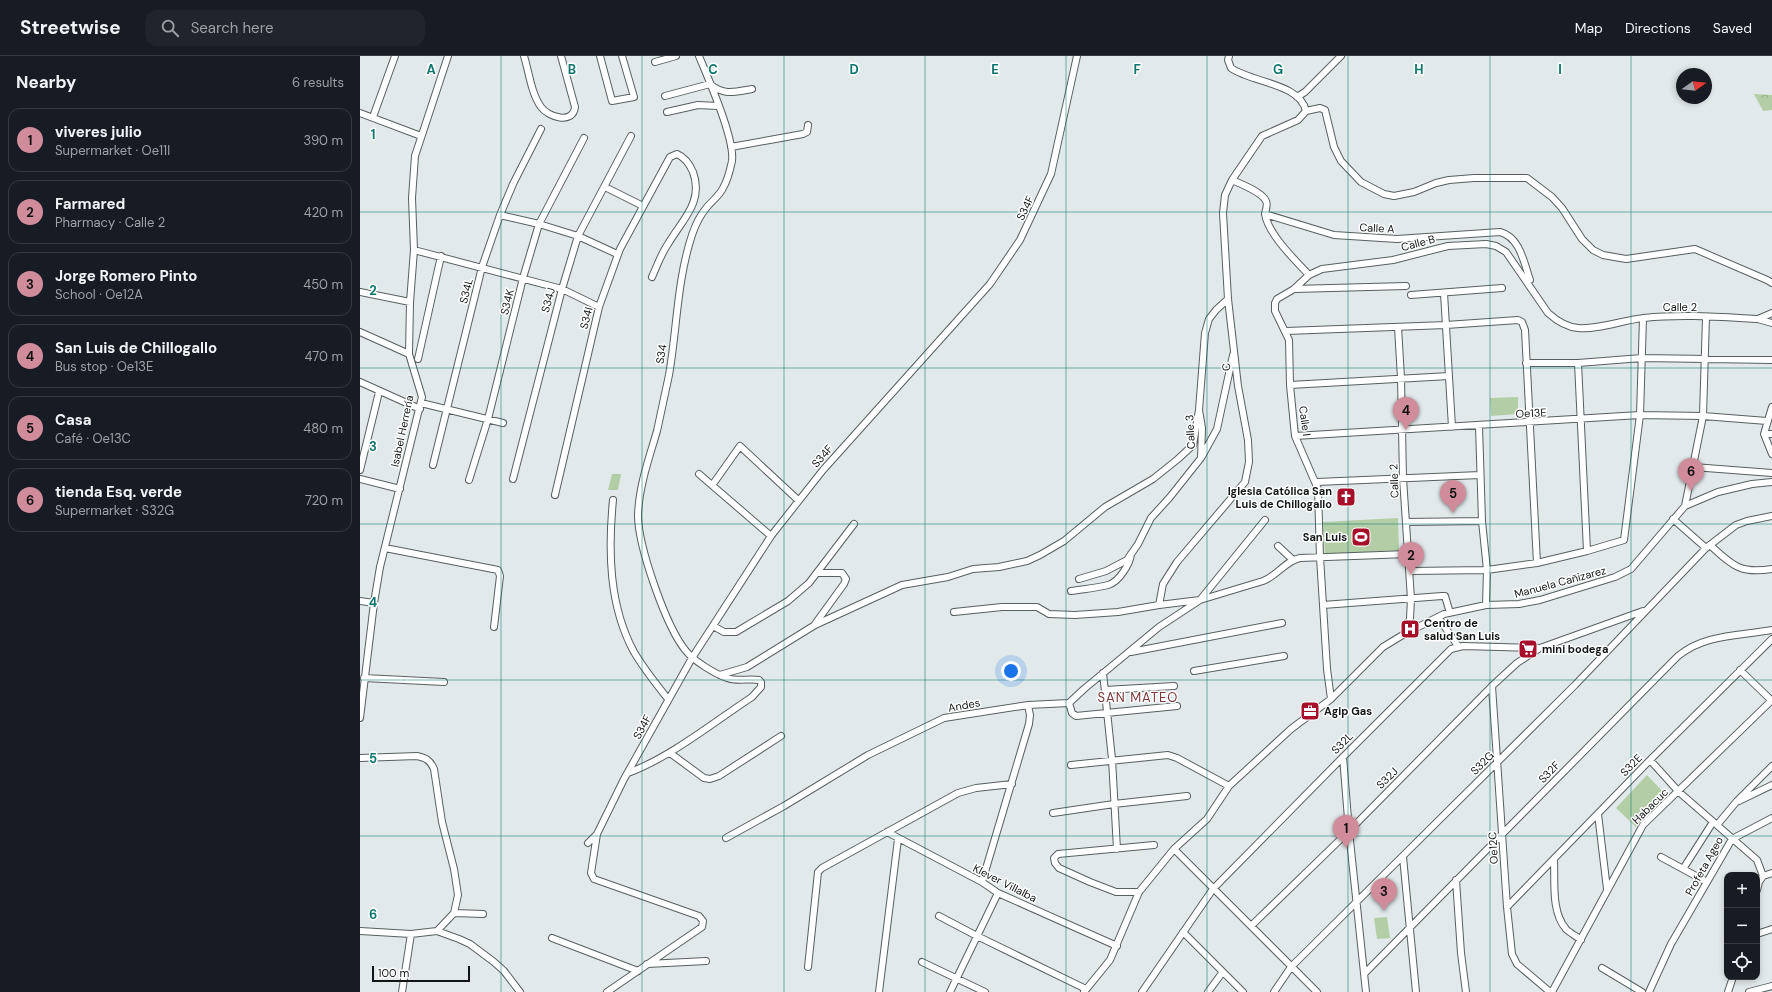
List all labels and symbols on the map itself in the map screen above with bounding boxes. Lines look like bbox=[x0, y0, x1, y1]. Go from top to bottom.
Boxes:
text: A bbox=[426, 61, 436, 78]
text: B bbox=[568, 61, 576, 78]
text: C bbox=[708, 61, 718, 78]
text: D bbox=[849, 61, 859, 78]
text: E bbox=[991, 61, 999, 78]
text: F bbox=[1133, 61, 1141, 78]
text: G bbox=[1273, 61, 1283, 78]
text: H bbox=[1414, 61, 1424, 78]
text: I bbox=[1558, 61, 1562, 78]
north arrow bbox=[1676, 68, 1712, 104]
text: 1 bbox=[371, 126, 375, 143]
street label: S34F bbox=[1013, 193, 1037, 223]
street label: Calle A bbox=[1359, 220, 1395, 236]
street label: Calle B bbox=[1399, 232, 1437, 254]
street label: S34L bbox=[456, 277, 476, 305]
text: 2 bbox=[369, 282, 377, 299]
street label: S34J bbox=[538, 286, 558, 314]
street label: S34K bbox=[497, 287, 517, 316]
street label: Calle 2 bbox=[1663, 300, 1697, 314]
street label: S34I bbox=[577, 306, 595, 330]
street label: S34 bbox=[653, 343, 669, 365]
street label: C bbox=[1219, 362, 1233, 372]
street label: Isabel Herrería bbox=[388, 394, 416, 468]
pin: 4 bbox=[1393, 397, 1419, 430]
street label: Calle I bbox=[1296, 405, 1314, 437]
street label: Oe13E bbox=[1515, 405, 1547, 421]
street label: Calle 3 bbox=[1182, 414, 1198, 450]
text: 3 bbox=[369, 438, 377, 455]
street label: S34F bbox=[808, 442, 836, 470]
pin: 6 bbox=[1678, 458, 1704, 491]
street label: Calle 2 bbox=[1386, 464, 1402, 498]
pin: 5 bbox=[1440, 480, 1466, 513]
place label: Iglesia Católica San Luis de Chillogallo bbox=[1228, 484, 1332, 511]
church icon: Iglesia Católica San Luis de Chillogallo bbox=[1335, 486, 1357, 508]
sports icon: San Luis bbox=[1350, 526, 1372, 548]
place label: San Luis bbox=[1303, 530, 1347, 544]
pin: 2 bbox=[1398, 542, 1424, 575]
street label: Manuela Cañizarez bbox=[1513, 563, 1607, 601]
text: 4 bbox=[369, 594, 377, 611]
place label: Centro de salud San Luis bbox=[1424, 616, 1500, 643]
hospital icon: Centro de salud San Luis bbox=[1399, 618, 1421, 640]
supermarket icon: mini bodega bbox=[1517, 638, 1539, 660]
place label: mini bodega bbox=[1542, 642, 1608, 656]
your location bbox=[1001, 661, 1021, 681]
district label: SAN MATEO bbox=[1098, 689, 1178, 706]
street label: Andes bbox=[947, 695, 981, 715]
office icon: Agip Gas bbox=[1299, 700, 1321, 722]
place label: Agip Gas bbox=[1324, 704, 1372, 718]
street label: S34F bbox=[630, 712, 654, 742]
street label: S32L bbox=[1328, 729, 1356, 757]
street label: S32G bbox=[1467, 748, 1497, 778]
text: 5 bbox=[369, 750, 377, 767]
street label: S32E bbox=[1617, 751, 1645, 779]
street label: S32F bbox=[1535, 758, 1563, 786]
street label: S32J bbox=[1373, 764, 1401, 792]
street label: Habacuc bbox=[1629, 785, 1671, 827]
pin: 1 bbox=[1333, 815, 1359, 848]
street label: Oe12C bbox=[1485, 831, 1501, 865]
street label: Profeta Ageo bbox=[1682, 834, 1726, 898]
street label: Klever Villalba bbox=[971, 861, 1039, 905]
pin: 3 bbox=[1371, 878, 1397, 911]
text: 6 bbox=[369, 906, 377, 923]
scale bar bbox=[372, 964, 470, 983]

